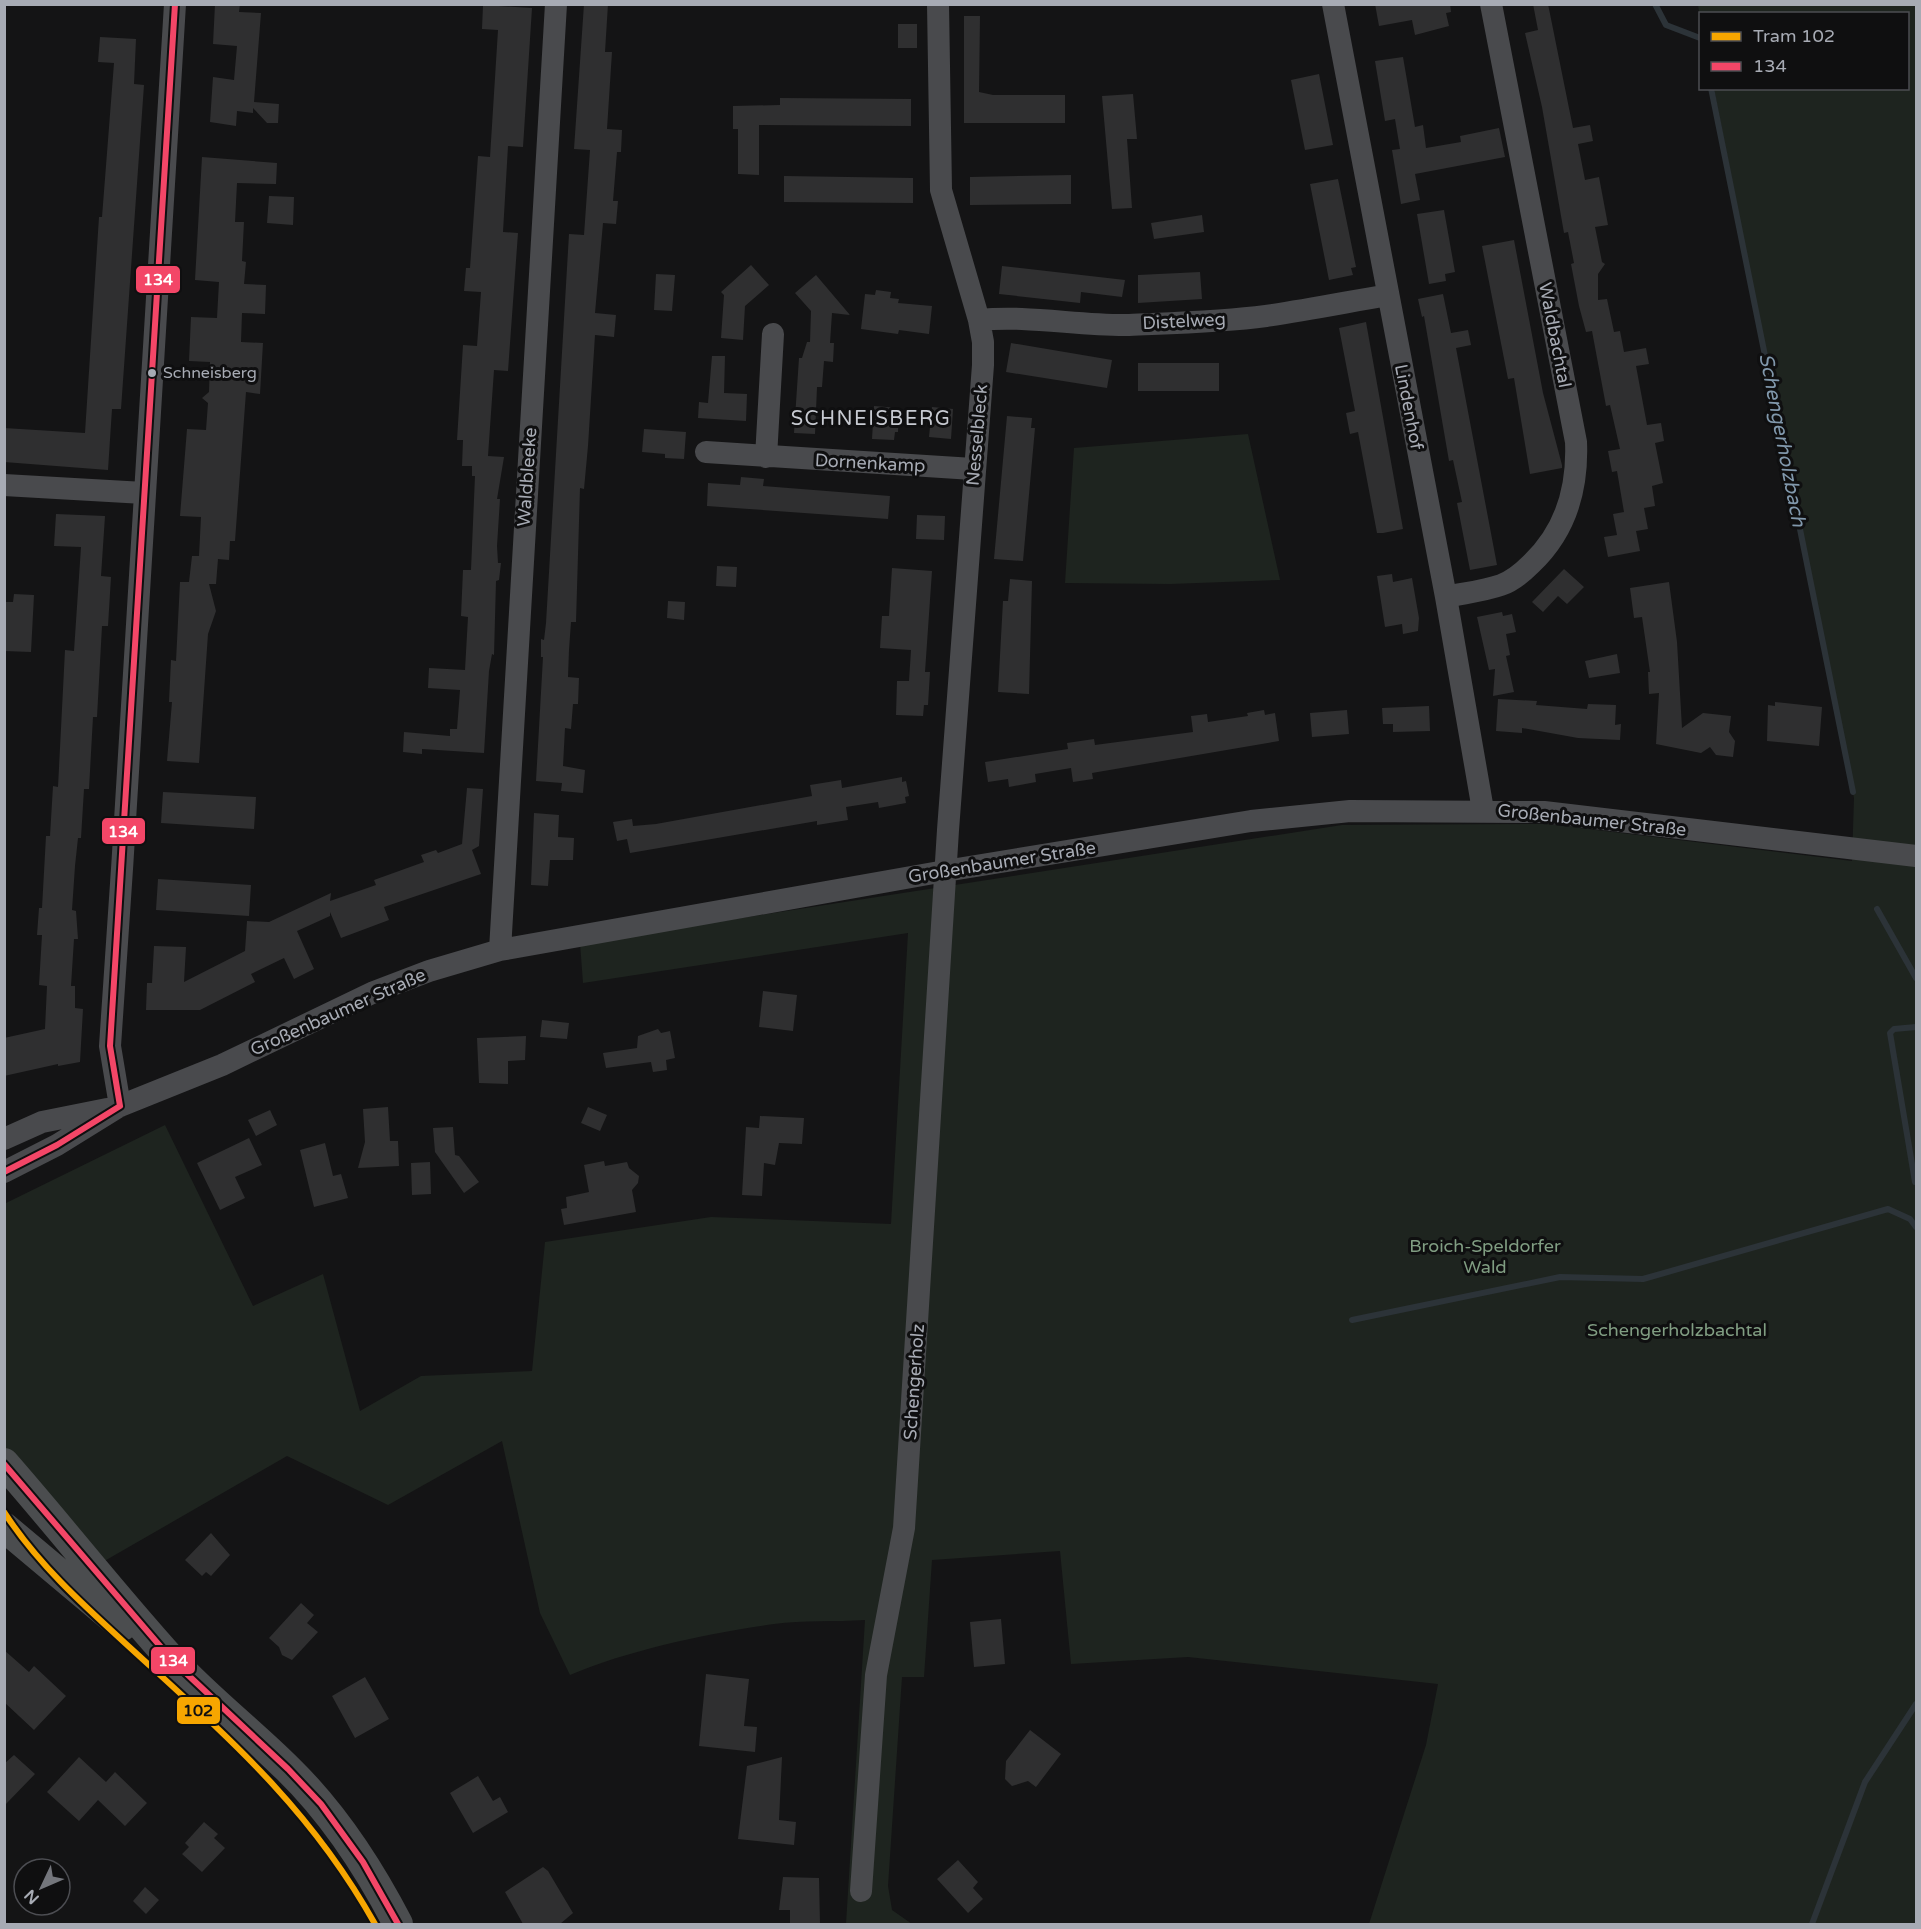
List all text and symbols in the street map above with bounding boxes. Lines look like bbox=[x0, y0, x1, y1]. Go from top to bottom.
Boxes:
legend bbox=[1699, 12, 1909, 90]
text: Tram 102 bbox=[1753, 25, 1835, 47]
text: 134 bbox=[1753, 55, 1787, 77]
line badge: 134 bbox=[135, 265, 181, 294]
text: 134 bbox=[143, 270, 173, 290]
street label: Waldbachtal bbox=[1534, 281, 1576, 389]
street label: Distelweg bbox=[1142, 308, 1226, 334]
water label: Schengerholzbach bbox=[1753, 351, 1811, 530]
street label: Lindenhof bbox=[1390, 362, 1428, 452]
place label: Schneisberg bbox=[163, 363, 257, 383]
marker: Schneisberg bbox=[146, 367, 158, 379]
street label: Nesselbleck bbox=[962, 383, 992, 487]
district label: SCHNEISBERG bbox=[791, 407, 951, 431]
street label: Waldbleeke bbox=[513, 427, 541, 527]
street label: Dornenkamp bbox=[814, 449, 926, 477]
street label: Großenbaumer Straße bbox=[1497, 799, 1687, 841]
line badge: 134 bbox=[101, 817, 146, 845]
text: 134 bbox=[108, 822, 138, 842]
street label: Großenbaumer Straße bbox=[907, 836, 1097, 888]
street label: Großenbaumer Straße bbox=[247, 963, 429, 1061]
park label: Broich-Speldorfer Wald bbox=[1409, 1235, 1561, 1278]
park label: Schengerholzbachtal bbox=[1587, 1319, 1767, 1341]
street label: Schengerholz bbox=[899, 1323, 929, 1441]
line badge: 134 bbox=[150, 1646, 196, 1675]
text: 134 bbox=[158, 1651, 188, 1671]
line badge: 102 bbox=[176, 1696, 221, 1725]
text: 102 bbox=[183, 1701, 213, 1721]
north arrow bbox=[12, 1857, 72, 1917]
text: N bbox=[20, 1885, 44, 1908]

